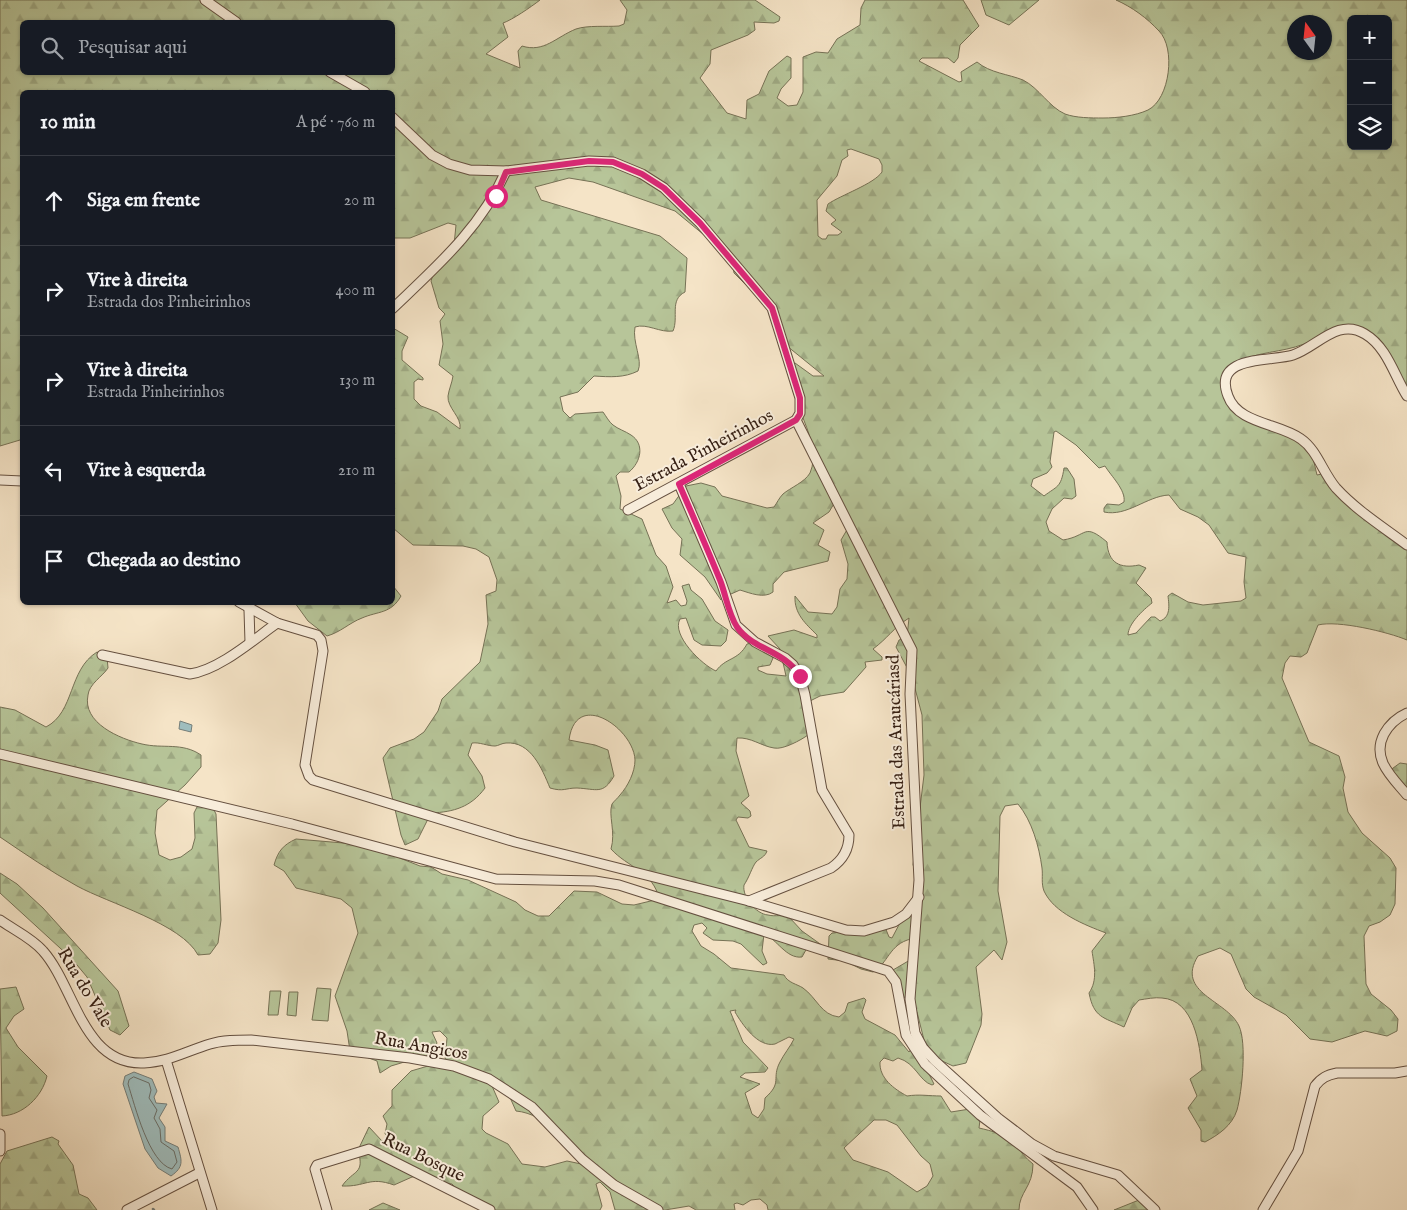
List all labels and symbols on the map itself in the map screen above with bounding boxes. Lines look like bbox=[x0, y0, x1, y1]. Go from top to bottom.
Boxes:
north arrow bbox=[1287, 15, 1332, 60]
route start bbox=[485, 185, 508, 208]
street label: Estrada Pinheirinhos bbox=[630, 405, 778, 497]
street label: Estrada das Araucáriasd bbox=[882, 654, 912, 830]
route end bbox=[789, 665, 812, 688]
street label: Rua do Vale bbox=[51, 944, 117, 1032]
street label: Rua Angicos bbox=[372, 1027, 470, 1067]
street label: Rua Bosque bbox=[378, 1128, 468, 1188]

